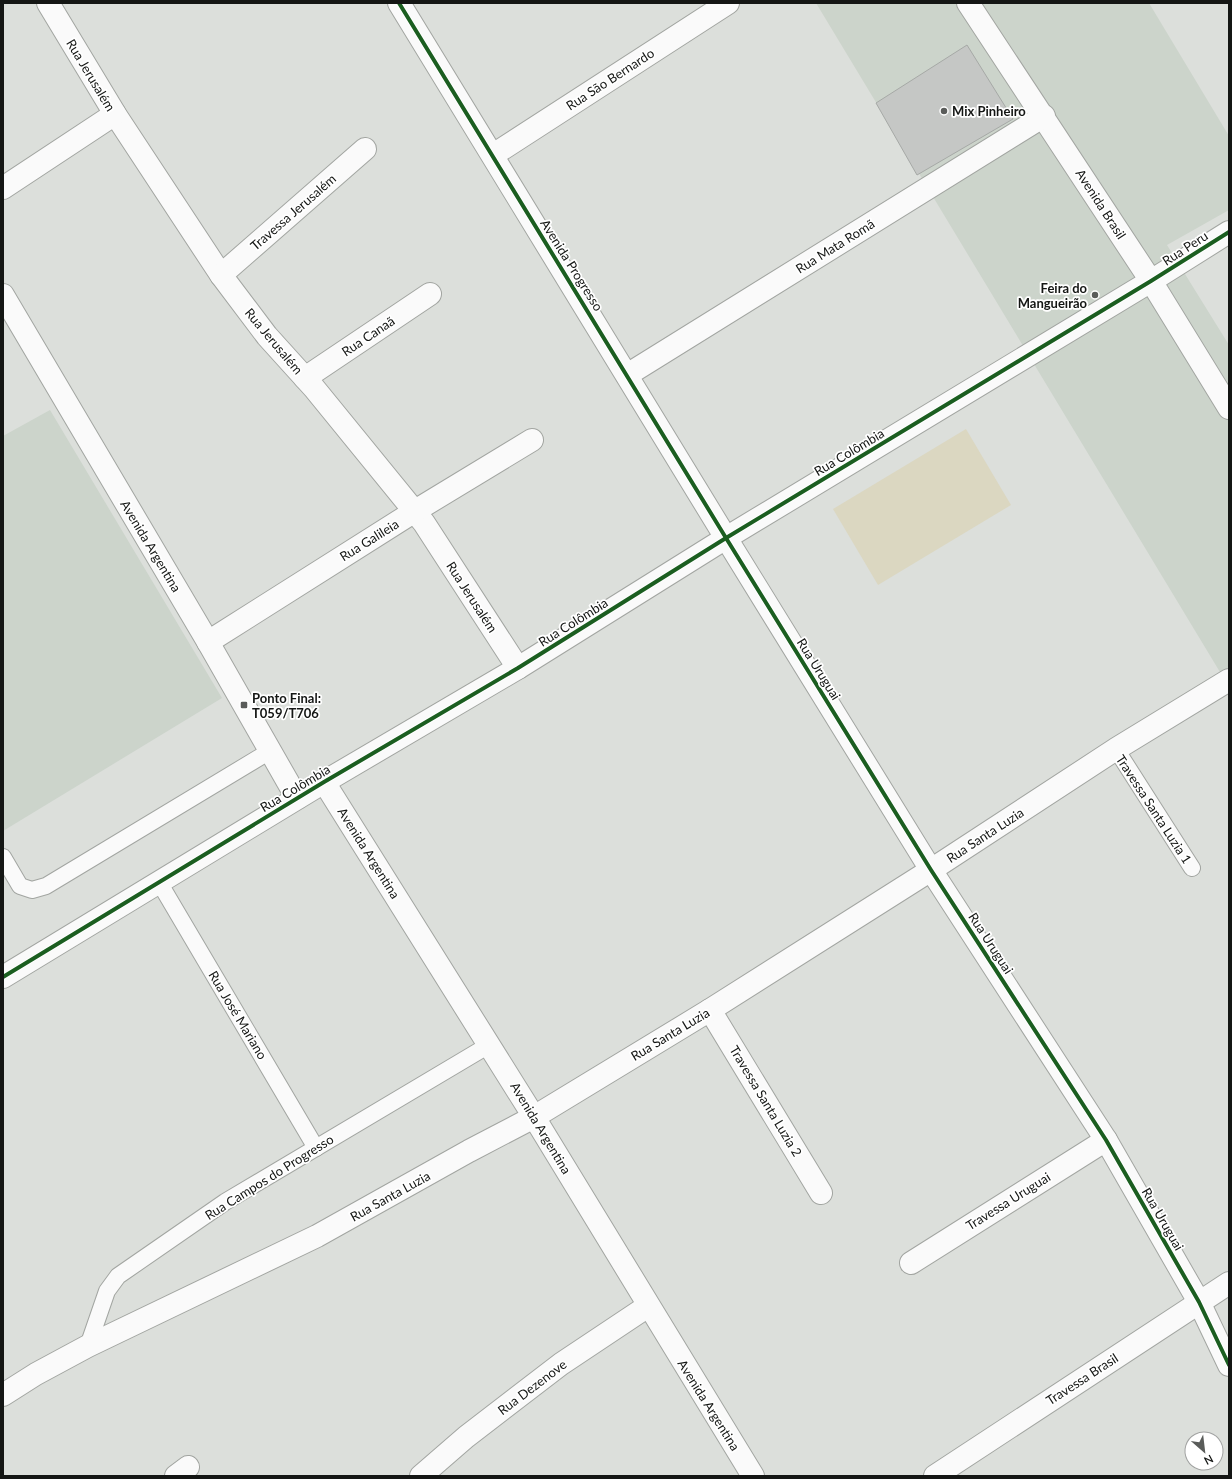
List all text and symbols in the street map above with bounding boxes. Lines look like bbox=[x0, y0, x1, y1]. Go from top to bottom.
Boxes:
street label: Rua Jerusalém bbox=[63, 36, 119, 114]
street label: Rua São Bernardo bbox=[563, 45, 657, 113]
place label: Mix Pinheiro bbox=[952, 103, 1026, 119]
marker: Mix Pinheiro bbox=[939, 106, 949, 116]
street label: Avenida Brasil bbox=[1072, 166, 1130, 242]
street label: Travessa Jerusalém bbox=[247, 171, 339, 253]
street label: Rua Mata Romã bbox=[793, 215, 877, 277]
street label: Avenida Progresso bbox=[537, 216, 607, 314]
street label: Rua Peru bbox=[1159, 227, 1211, 269]
place label: Feira do Mangueirão bbox=[1018, 280, 1088, 311]
marker: Feira do Mangueirão bbox=[1090, 290, 1100, 300]
street label: Rua Jerusalém bbox=[242, 305, 306, 377]
street label: Rua Canaã bbox=[339, 313, 397, 359]
street label: Rua Colômbia bbox=[811, 425, 887, 479]
street label: Avenida Argentina bbox=[117, 497, 185, 595]
street label: Rua Galileia bbox=[337, 516, 401, 564]
street label: Rua Jerusalém bbox=[443, 559, 501, 635]
street label: Rua Colômbia bbox=[535, 594, 611, 650]
street label: Rua Uruguai bbox=[794, 635, 844, 703]
place label: Ponto Final: T059/T706 bbox=[252, 690, 321, 721]
marker: Ponto Final: T059/T706 bbox=[239, 700, 249, 710]
street label: Travessa Santa Luzia 1 bbox=[1113, 752, 1195, 866]
street label: Rua Colômbia bbox=[257, 761, 333, 815]
street label: Avenida Argentina bbox=[335, 804, 403, 902]
street label: Rua Santa Luzia bbox=[943, 804, 1027, 866]
street label: Rua Uruguai bbox=[965, 909, 1017, 977]
street label: Rua José Mariano bbox=[205, 968, 271, 1062]
street label: Rua Santa Luzia bbox=[628, 1004, 712, 1064]
street label: Travessa Santa Luzia 2 bbox=[727, 1043, 805, 1159]
street label: Avenida Argentina bbox=[507, 1079, 575, 1177]
street label: Rua Campos do Progresso bbox=[202, 1131, 336, 1223]
street label: Rua Santa Luzia bbox=[347, 1167, 433, 1225]
street label: Travessa Uruguai bbox=[963, 1169, 1053, 1233]
street label: Rua Uruguai bbox=[1139, 1185, 1187, 1253]
street label: Travessa Brasil bbox=[1043, 1350, 1121, 1408]
street label: Rua Dezenove bbox=[494, 1356, 570, 1418]
street label: Avenida Argentina bbox=[675, 1356, 743, 1454]
north arrow bbox=[1184, 1431, 1224, 1471]
text: N bbox=[1202, 1453, 1216, 1468]

